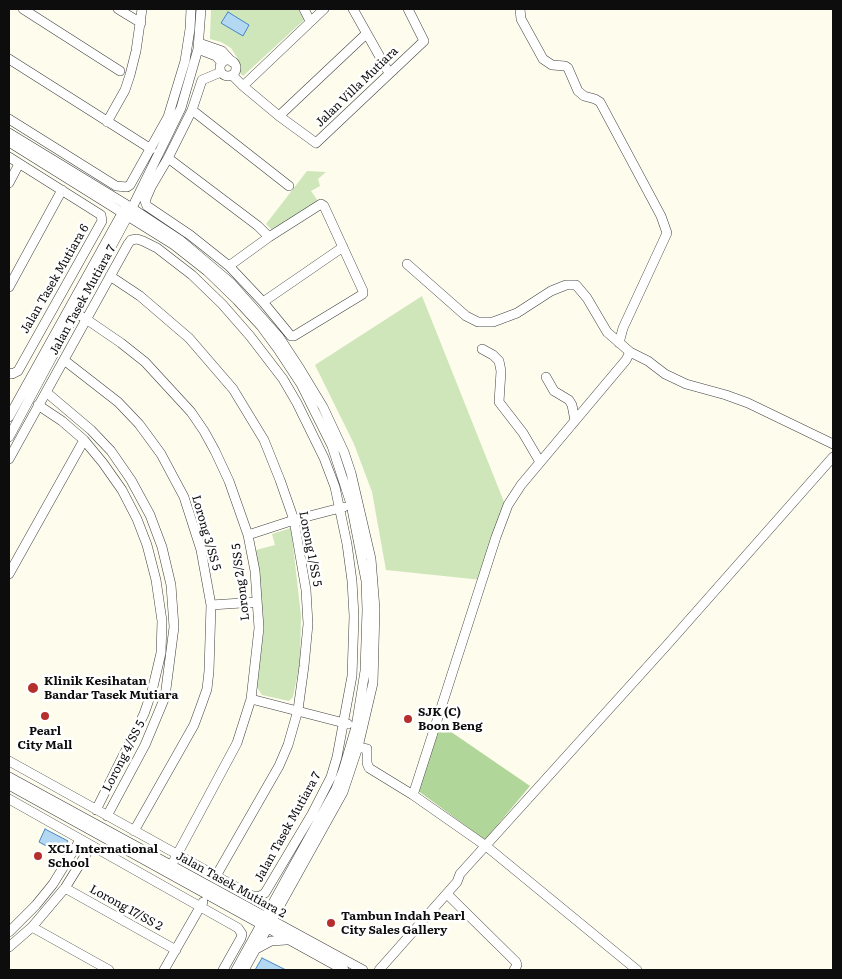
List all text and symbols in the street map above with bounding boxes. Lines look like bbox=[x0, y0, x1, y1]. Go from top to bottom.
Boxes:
street label: Jalan Villa Mutiara bbox=[313, 44, 401, 130]
street label: Jalan Tasek Mutiara 6 bbox=[18, 222, 92, 336]
street label: Jalan Tasek Mutiara 7 bbox=[47, 243, 119, 357]
street label: Lorong 3/SS 5 bbox=[188, 494, 224, 572]
street label: Lorong 1/SS 5 bbox=[296, 510, 324, 588]
street label: Lorong 2/SS 5 bbox=[229, 543, 253, 621]
place label: Klinik Kesihatan Bandar Tasek Mutiara bbox=[44, 674, 178, 702]
marker: Klinik Kesihatan Bandar Tasek Mutiara bbox=[26, 681, 40, 695]
place label: SJK (C) Boon Beng bbox=[418, 705, 482, 733]
marker: Pearl City Mall bbox=[39, 710, 51, 722]
marker: SJK (C) Boon Beng bbox=[402, 713, 414, 725]
street label: Lorong 4/SS 5 bbox=[100, 718, 148, 794]
place label: Pearl City Mall bbox=[18, 724, 72, 752]
street label: Jalan Tasek Mutiara 7 bbox=[252, 770, 324, 884]
place label: XCL International School bbox=[48, 842, 158, 870]
street label: Jalan Tasek Mutiara 2 bbox=[174, 849, 288, 921]
marker: XCL International School bbox=[32, 850, 44, 862]
street label: Lorong 17/SS 2 bbox=[87, 882, 165, 934]
place label: Tambun Indah Pearl City Sales Gallery bbox=[341, 909, 465, 937]
marker: Tambun Indah Pearl City Sales Gallery bbox=[325, 917, 337, 929]

